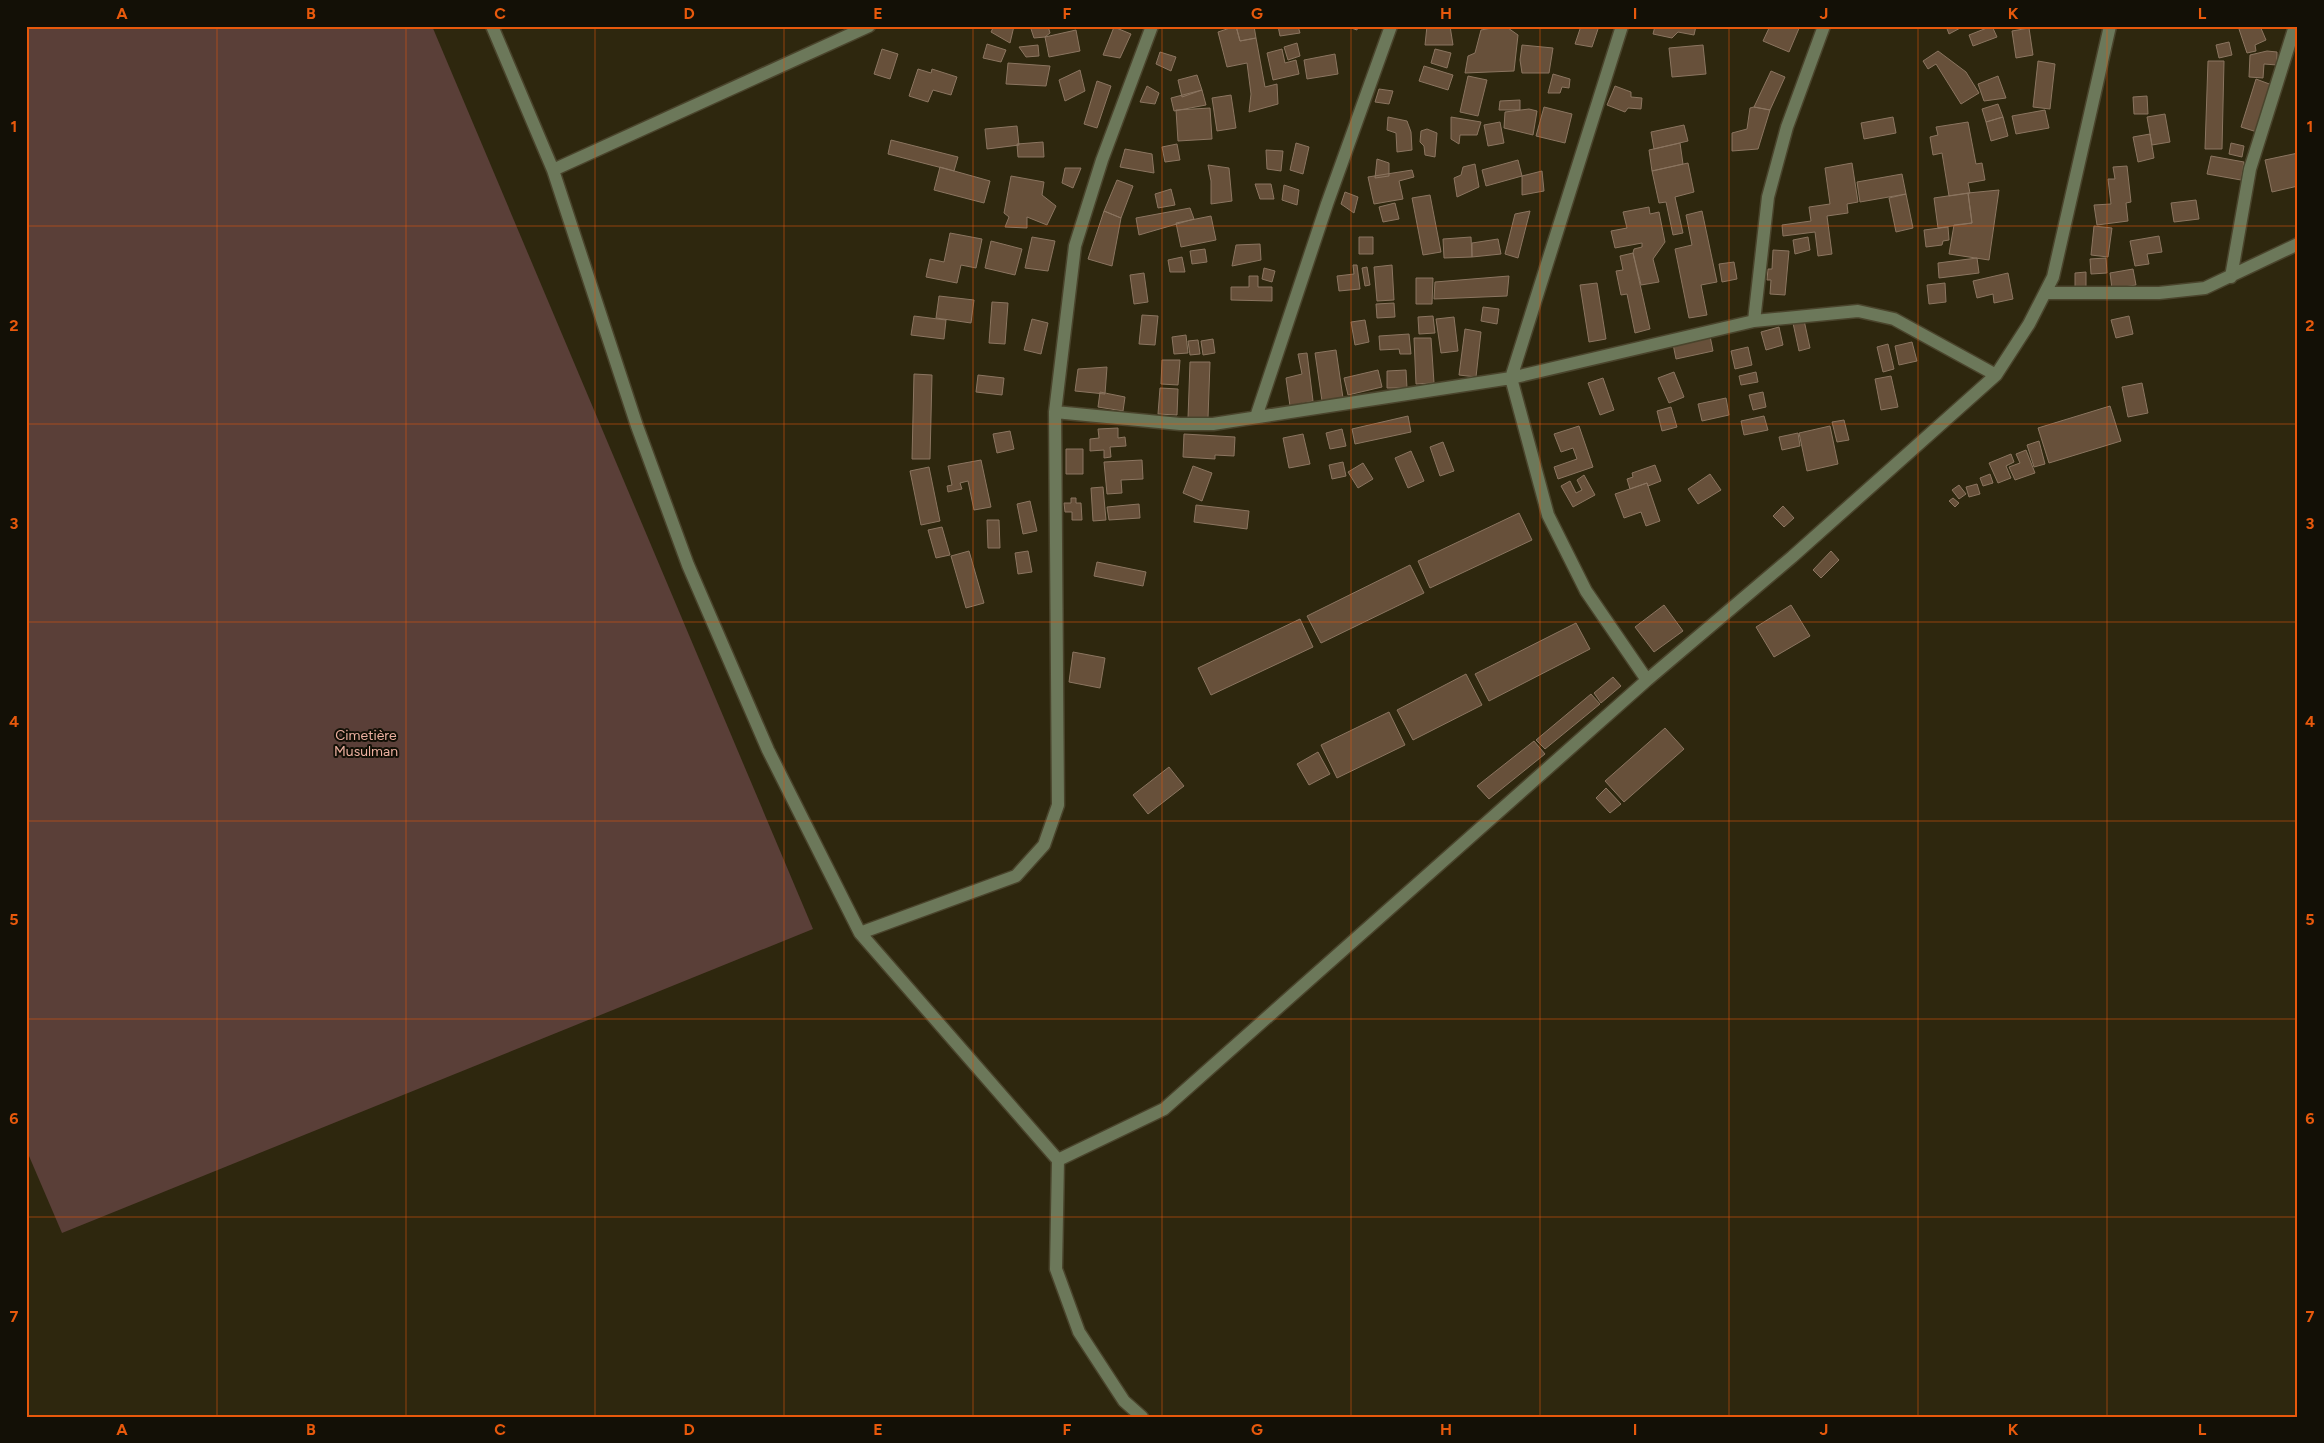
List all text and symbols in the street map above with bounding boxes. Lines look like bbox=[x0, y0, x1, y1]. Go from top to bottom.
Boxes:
text: A bbox=[116, 4, 128, 23]
text: B bbox=[306, 4, 316, 23]
text: C bbox=[494, 4, 506, 23]
text: D bbox=[683, 4, 695, 23]
text: E bbox=[873, 4, 883, 23]
text: F bbox=[1063, 4, 1072, 23]
text: G bbox=[1251, 4, 1263, 23]
text: H bbox=[1440, 4, 1452, 23]
text: I bbox=[1633, 4, 1637, 23]
text: J bbox=[1820, 4, 1828, 23]
text: K bbox=[2008, 4, 2019, 23]
text: L bbox=[2198, 4, 2207, 23]
text: 1 bbox=[11, 117, 17, 136]
text: 1 bbox=[2307, 117, 2313, 136]
text: 2 bbox=[9, 316, 19, 335]
text: 2 bbox=[2305, 316, 2315, 335]
text: 3 bbox=[10, 514, 19, 533]
text: 3 bbox=[2306, 514, 2315, 533]
text: 4 bbox=[9, 712, 19, 731]
text: 4 bbox=[2305, 712, 2315, 731]
park label: Cimetière Musulman bbox=[334, 727, 398, 760]
text: 5 bbox=[9, 910, 19, 929]
text: 5 bbox=[2305, 910, 2315, 929]
text: 6 bbox=[9, 1109, 19, 1128]
text: 6 bbox=[2305, 1109, 2315, 1128]
text: 7 bbox=[10, 1307, 19, 1326]
text: 7 bbox=[2306, 1307, 2315, 1326]
text: A bbox=[116, 1420, 128, 1439]
text: B bbox=[306, 1420, 316, 1439]
text: C bbox=[494, 1420, 506, 1439]
text: D bbox=[683, 1420, 695, 1439]
text: E bbox=[873, 1420, 883, 1439]
text: F bbox=[1063, 1420, 1072, 1439]
text: G bbox=[1251, 1420, 1263, 1439]
text: H bbox=[1440, 1420, 1452, 1439]
text: I bbox=[1633, 1420, 1637, 1439]
text: J bbox=[1820, 1420, 1828, 1439]
text: K bbox=[2008, 1420, 2019, 1439]
text: L bbox=[2198, 1420, 2207, 1439]

